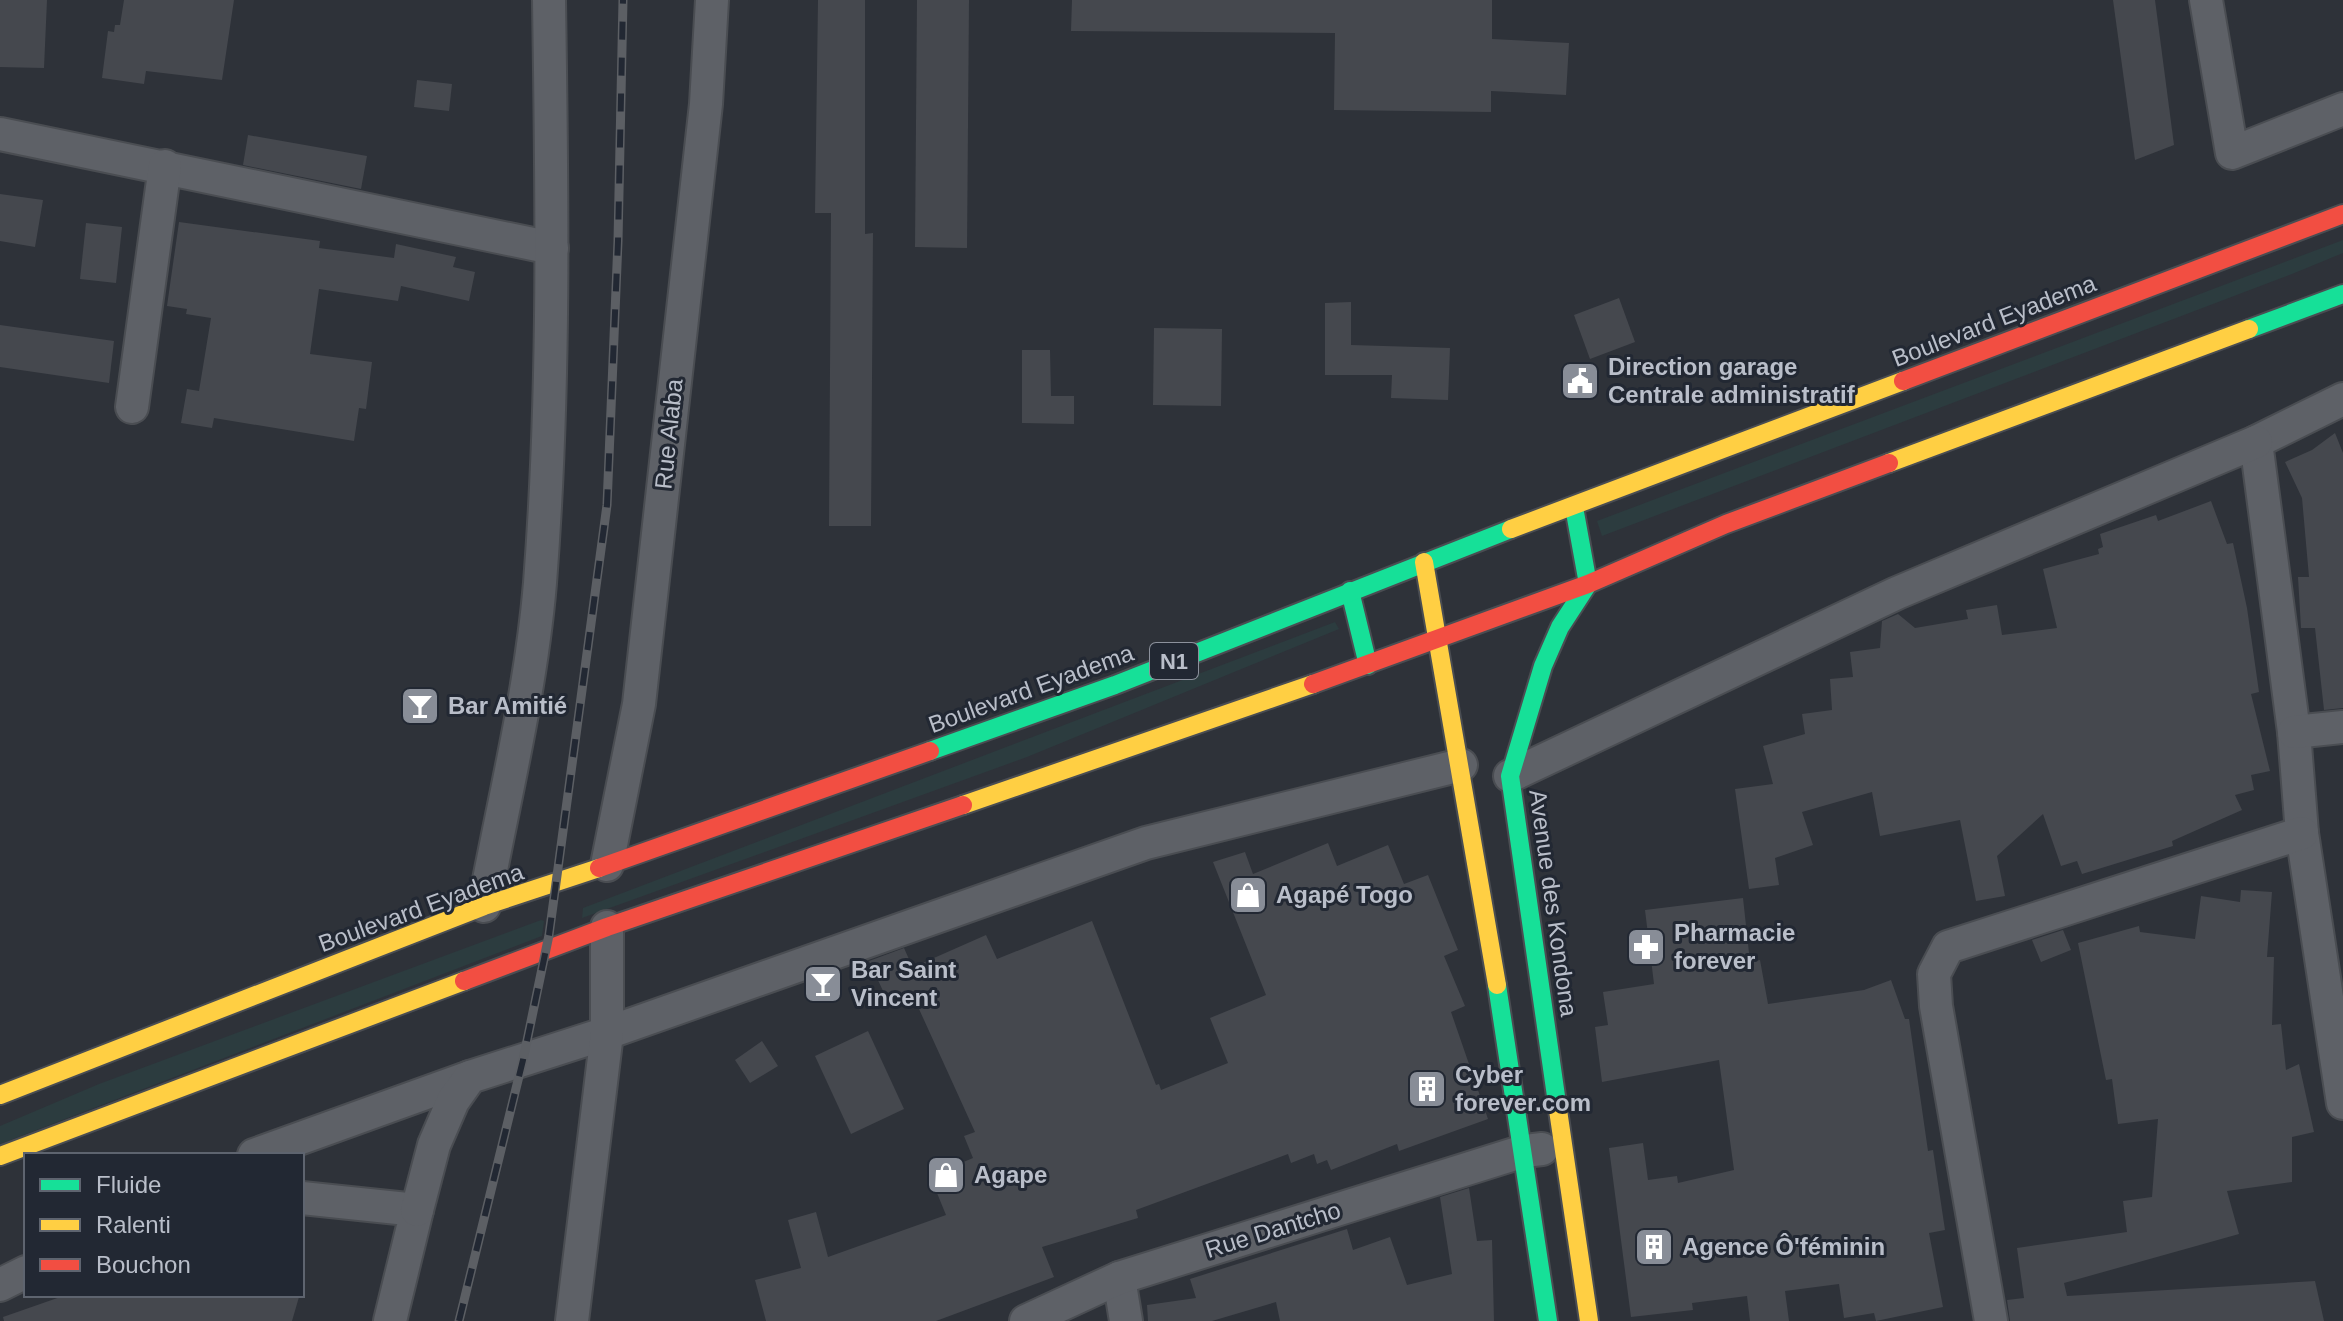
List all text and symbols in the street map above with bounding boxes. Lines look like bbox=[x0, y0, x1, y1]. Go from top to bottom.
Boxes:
street label: Boulevard Eyadema bbox=[1888, 269, 2100, 372]
place label: Direction garage Centrale administratif bbox=[1608, 353, 1856, 408]
public building icon: Direction garage Centrale administratif bbox=[1559, 360, 1601, 402]
street label: Rue Alaba bbox=[649, 377, 688, 490]
street label: Boulevard Eyadema bbox=[925, 639, 1138, 738]
road number: N1 bbox=[1150, 643, 1198, 679]
bar icon: Bar Amitié bbox=[399, 685, 441, 727]
place label: Bar Amitié bbox=[448, 692, 567, 719]
street label: Avenue des Kondona bbox=[1524, 788, 1583, 1019]
street label: Boulevard Eyadema bbox=[315, 858, 528, 957]
shop icon: Agapé Togo bbox=[1227, 874, 1269, 916]
place label: Agapé Togo bbox=[1276, 881, 1413, 908]
place label: Pharmacie forever bbox=[1674, 919, 1795, 974]
pharmacy icon: Pharmacie forever bbox=[1625, 926, 1667, 968]
place label: Bar Saint Vincent bbox=[851, 956, 956, 1011]
bar icon: Bar Saint Vincent bbox=[802, 963, 844, 1005]
place label: Cyber forever.com bbox=[1455, 1061, 1591, 1116]
building icon: Cyber forever.com bbox=[1406, 1068, 1448, 1110]
legend bbox=[24, 1153, 304, 1297]
shop icon: Agape bbox=[925, 1154, 967, 1196]
place label: Agape bbox=[974, 1161, 1047, 1188]
text: Fluide bbox=[96, 1171, 161, 1198]
street label: Rue Dantcho bbox=[1202, 1196, 1344, 1263]
text: Ralenti bbox=[96, 1211, 171, 1238]
building icon: Agence Ô'féminin bbox=[1633, 1226, 1675, 1268]
place label: Agence Ô'féminin bbox=[1682, 1233, 1885, 1260]
text: Bouchon bbox=[96, 1251, 191, 1278]

